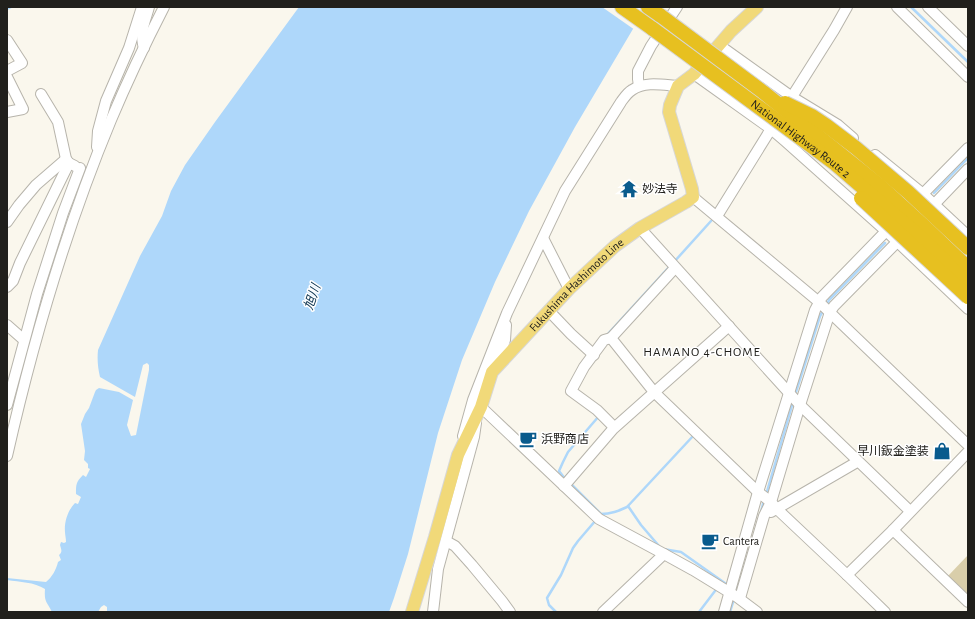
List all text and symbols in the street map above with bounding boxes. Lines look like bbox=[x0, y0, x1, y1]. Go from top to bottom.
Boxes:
street label: National Highway Route 2 bbox=[749, 98, 853, 180]
temple icon: 妙法寺 bbox=[619, 179, 639, 199]
place label: 妙法寺 bbox=[642, 182, 678, 195]
street label: Fukushima Hashimoto Line bbox=[527, 236, 626, 334]
water label: 旭川 bbox=[302, 280, 324, 311]
district label: HAMANO 4-CHOME bbox=[643, 346, 761, 359]
cafe icon: 浜野商店 bbox=[518, 429, 538, 449]
place label: 浜野商店 bbox=[541, 432, 589, 445]
shop icon: 早川鈑金塗装 bbox=[932, 441, 952, 461]
place label: 早川鈑金塗装 bbox=[857, 444, 929, 457]
cafe icon: Cantera bbox=[700, 531, 720, 551]
place label: Cantera bbox=[723, 535, 760, 547]

